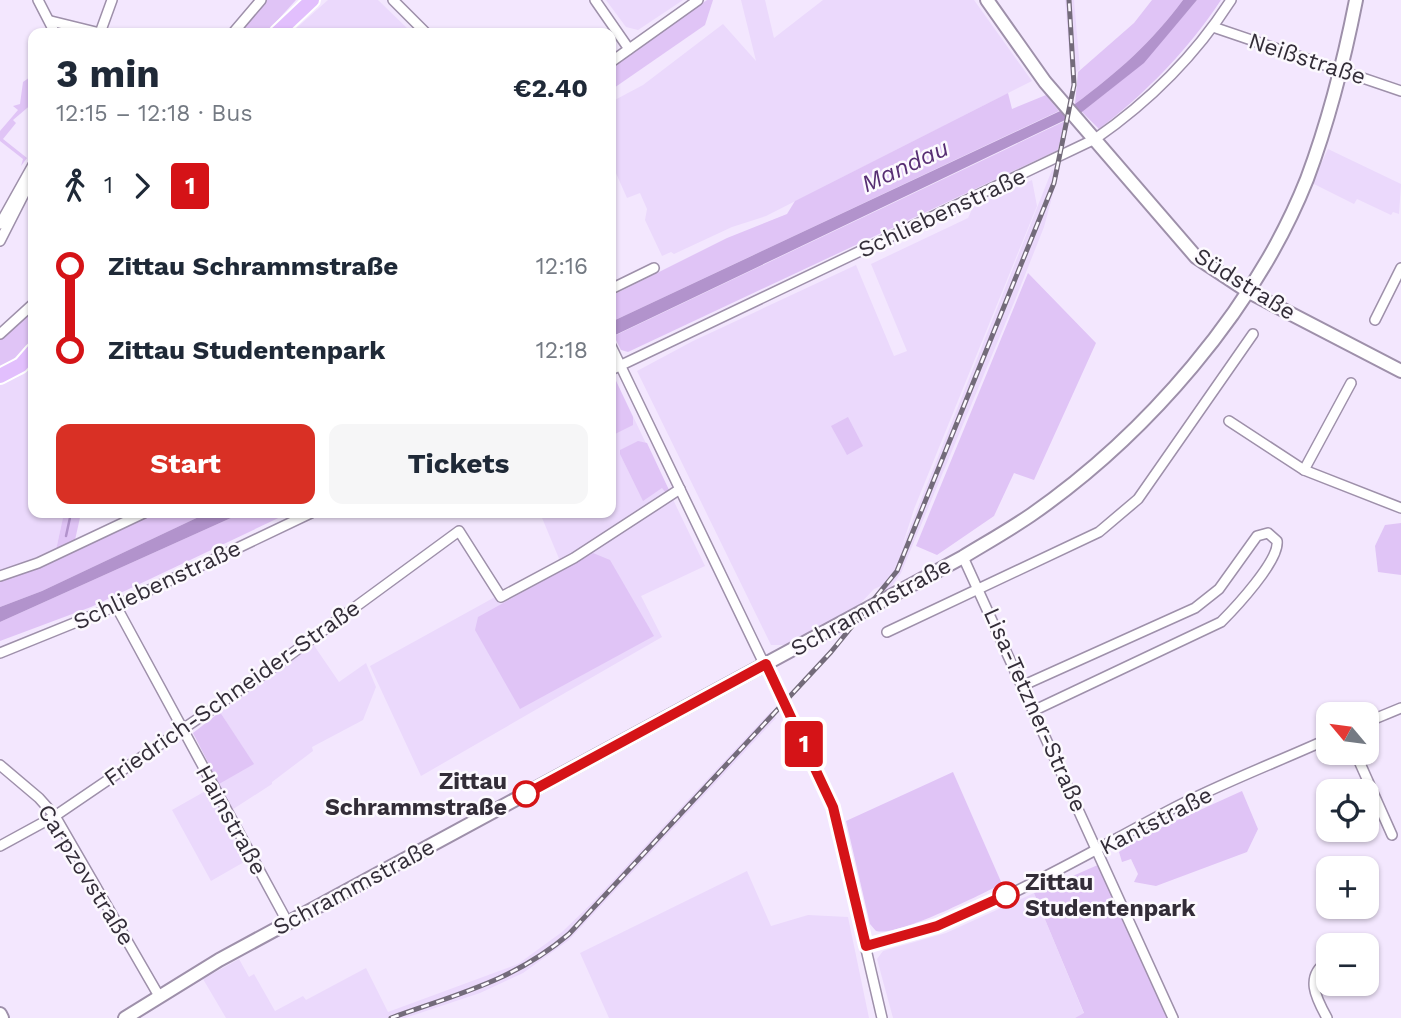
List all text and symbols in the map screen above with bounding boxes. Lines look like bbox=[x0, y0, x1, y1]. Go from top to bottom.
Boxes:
street label: Neißstraße bbox=[1245, 27, 1369, 91]
text: 3 min bbox=[56, 52, 160, 96]
text: €2.40 bbox=[513, 73, 588, 103]
text: 12:15 – 12:18 · Bus bbox=[56, 100, 253, 127]
water label: Mandau bbox=[857, 134, 953, 198]
street label: Schliebenstraße bbox=[854, 162, 1030, 264]
icon: walk bbox=[56, 167, 94, 205]
icon: forward bbox=[123, 167, 161, 205]
text: 1 bbox=[104, 172, 113, 199]
text: 1 bbox=[185, 172, 195, 200]
street label: Südstraße bbox=[1189, 242, 1301, 326]
text: Zittau Schrammstraße bbox=[108, 251, 398, 281]
text: 12:16 bbox=[536, 253, 588, 280]
text: Zittau Studentenpark bbox=[108, 335, 385, 365]
text: 12:18 bbox=[536, 337, 588, 364]
button: Start bbox=[56, 424, 315, 504]
button: Tickets bbox=[329, 424, 588, 504]
street label: Schliebenstraße bbox=[69, 534, 245, 636]
street label: Schrammstraße bbox=[786, 552, 956, 662]
street label: Friedrich-Schneider-Straße bbox=[99, 594, 365, 792]
street label: Lisa-Tetzner-Straße bbox=[978, 604, 1092, 816]
north arrow bbox=[1316, 702, 1379, 765]
map controls bbox=[1316, 702, 1379, 996]
line badge: 1 bbox=[781, 721, 827, 767]
text: 1 bbox=[799, 730, 809, 758]
street label: Hainstraße bbox=[190, 760, 272, 880]
place label: Zittau Schrammstraße bbox=[325, 768, 507, 821]
button: locate bbox=[1316, 779, 1379, 842]
marker: Zittau Schrammstraße bbox=[513, 781, 539, 807]
street label: Kantstraße bbox=[1095, 781, 1217, 861]
street label: Carpzovstraße bbox=[32, 799, 140, 951]
street label: Schrammstraße bbox=[269, 833, 439, 941]
button: + bbox=[1316, 856, 1379, 919]
place label: Zittau Studentenpark bbox=[1025, 869, 1196, 922]
marker: Zittau Studentenpark bbox=[993, 882, 1019, 908]
button: − bbox=[1316, 933, 1379, 996]

